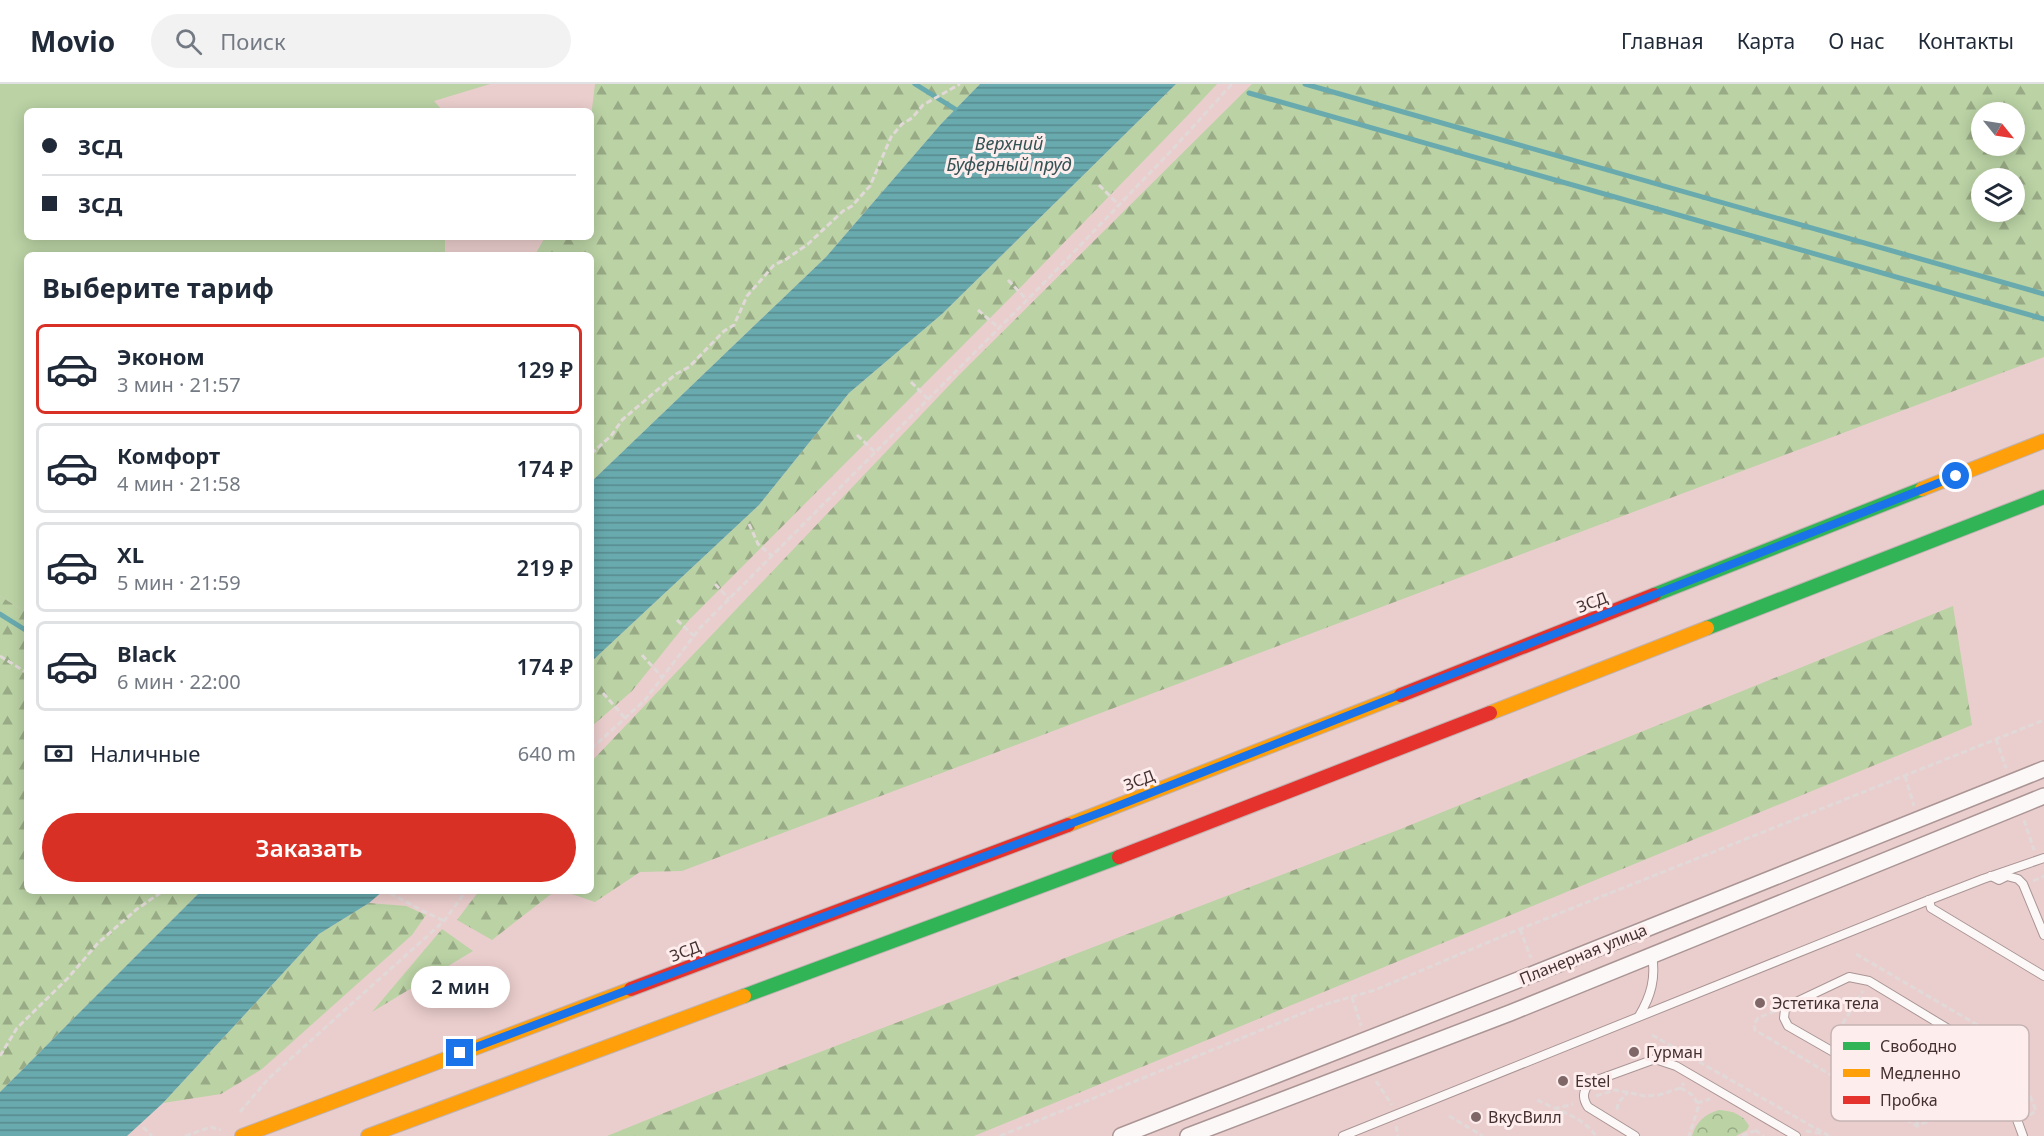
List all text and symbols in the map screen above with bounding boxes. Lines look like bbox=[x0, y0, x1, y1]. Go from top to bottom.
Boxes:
search box bbox=[151, 14, 571, 68]
text: Movio bbox=[30, 22, 115, 60]
icon: search bbox=[172, 25, 205, 58]
text: Поиск bbox=[220, 26, 286, 56]
text: Главная bbox=[1621, 27, 1704, 55]
text: Карта bbox=[1737, 27, 1795, 55]
text: О нас bbox=[1828, 27, 1885, 55]
text: Контакты bbox=[1918, 27, 2014, 55]
north arrow bbox=[1971, 102, 2025, 156]
map controls bbox=[1971, 102, 2025, 222]
text: ЗСД bbox=[78, 131, 122, 161]
water label: Верхний Буферный пруд bbox=[946, 131, 1072, 176]
button: layers bbox=[1971, 168, 2025, 222]
text: ЗСД bbox=[78, 189, 122, 219]
text: Выберите тариф bbox=[42, 269, 274, 306]
text: Эконом bbox=[117, 341, 205, 371]
icon: car bbox=[45, 342, 99, 396]
text: 129 ₽ bbox=[516, 354, 573, 384]
text: 3 мин · 21:57 bbox=[117, 371, 241, 398]
text: Комфорт bbox=[117, 440, 220, 470]
icon: car bbox=[45, 441, 99, 495]
text: 174 ₽ bbox=[516, 453, 573, 483]
route start bbox=[1942, 462, 1969, 489]
text: 4 мин · 21:58 bbox=[117, 470, 241, 497]
text: XL bbox=[117, 539, 144, 569]
icon: car bbox=[45, 540, 99, 594]
text: 219 ₽ bbox=[516, 552, 573, 582]
text: 5 мин · 21:59 bbox=[117, 569, 241, 596]
street label: ЗСД bbox=[1574, 586, 1611, 618]
text: Black bbox=[117, 638, 176, 668]
icon: car bbox=[45, 639, 99, 693]
text: 174 ₽ bbox=[516, 651, 573, 681]
text: 6 мин · 22:00 bbox=[117, 668, 241, 695]
icon: cash bbox=[42, 737, 75, 770]
text: Наличные bbox=[90, 738, 200, 768]
text: 640 m bbox=[518, 740, 576, 767]
street label: ЗСД bbox=[1121, 764, 1158, 796]
button: Заказать bbox=[42, 813, 576, 882]
street label: Планерная улица bbox=[1516, 918, 1650, 990]
street label: ЗСД bbox=[667, 935, 704, 967]
callout: 2 мин bbox=[410, 966, 510, 1008]
text: 2 мин bbox=[431, 973, 490, 1000]
place label: Эстетика тела bbox=[1772, 992, 1879, 1014]
marker: Эстетика тела bbox=[1753, 996, 1767, 1010]
legend bbox=[1831, 1025, 2029, 1121]
text: Свободно bbox=[1880, 1035, 1957, 1057]
route end bbox=[446, 1039, 473, 1066]
place label: Гурман bbox=[1646, 1041, 1703, 1063]
marker: Гурман bbox=[1627, 1045, 1641, 1059]
text: Медленно bbox=[1880, 1062, 1961, 1084]
place label: Estel bbox=[1575, 1070, 1611, 1092]
marker: Estel bbox=[1556, 1074, 1570, 1088]
text: Пробка bbox=[1880, 1089, 1938, 1111]
place label: ВкусВилл bbox=[1488, 1106, 1562, 1128]
marker: ВкусВилл bbox=[1469, 1110, 1483, 1124]

